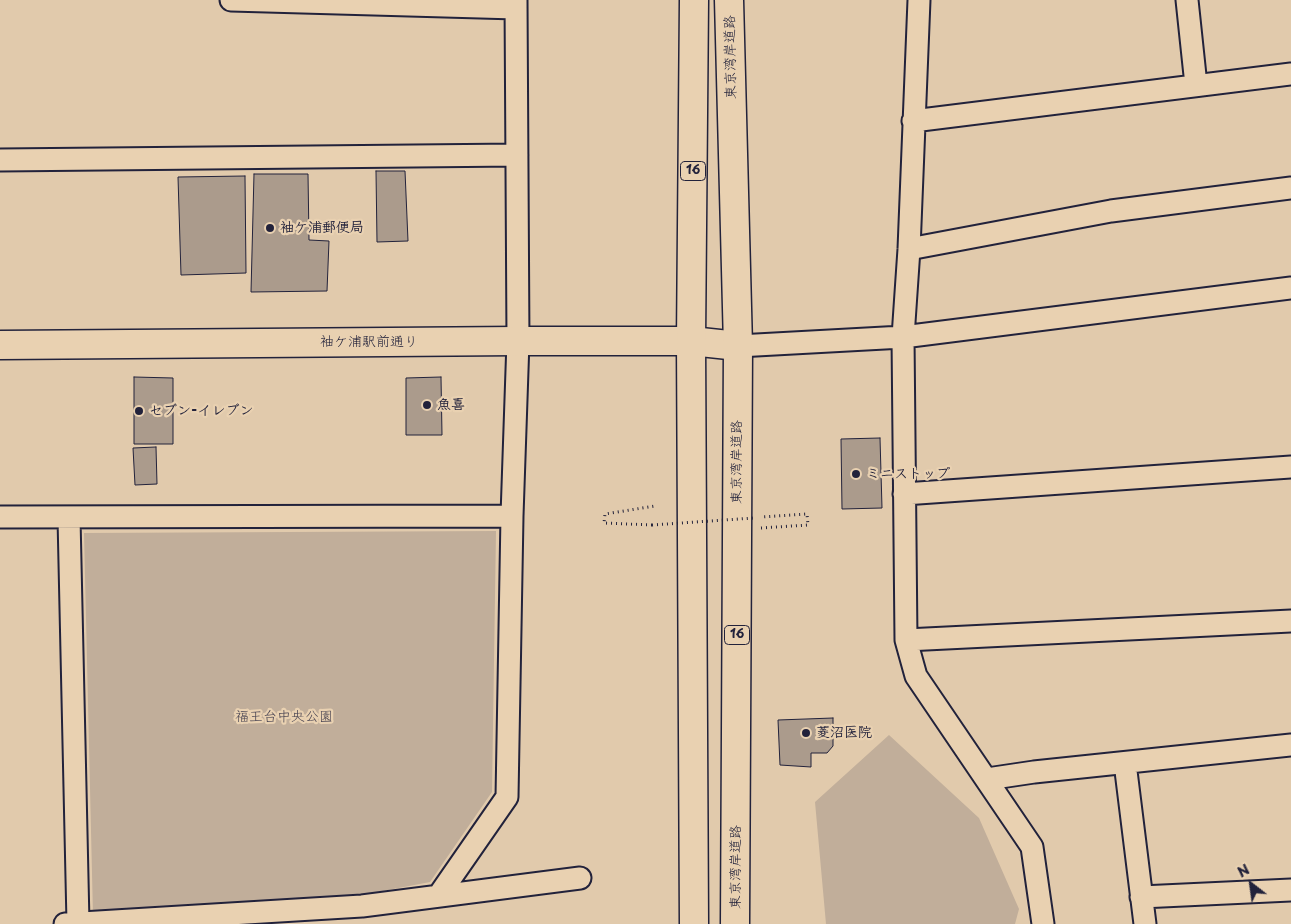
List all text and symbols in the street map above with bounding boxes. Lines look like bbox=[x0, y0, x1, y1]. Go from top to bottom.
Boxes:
street label: 東京湾岸道路 bbox=[722, 15, 740, 99]
road number: 16 bbox=[680, 162, 706, 180]
place label: 袖ケ浦郵便局 bbox=[280, 220, 364, 236]
marker: 袖ケ浦郵便局 bbox=[264, 222, 276, 234]
street label: 袖ケ浦駅前通り bbox=[320, 334, 418, 350]
place label: 魚喜 bbox=[437, 397, 465, 413]
marker: 魚喜 bbox=[421, 399, 433, 411]
place label: セブン-イレブン bbox=[149, 403, 253, 419]
marker: セブン-イレブン bbox=[133, 405, 145, 417]
street label: 東京湾岸道路 bbox=[729, 420, 745, 504]
place label: ミニストップ bbox=[866, 466, 950, 482]
marker: ミニストップ bbox=[850, 468, 862, 480]
road number: 16 bbox=[724, 626, 750, 644]
park label: 福王台中央公園 bbox=[235, 709, 333, 725]
place label: 菱沼医院 bbox=[816, 725, 872, 741]
marker: 菱沼医院 bbox=[800, 727, 812, 739]
street label: 東京湾岸道路 bbox=[728, 825, 744, 909]
north arrow bbox=[1226, 859, 1276, 909]
text: N bbox=[1233, 859, 1253, 882]

